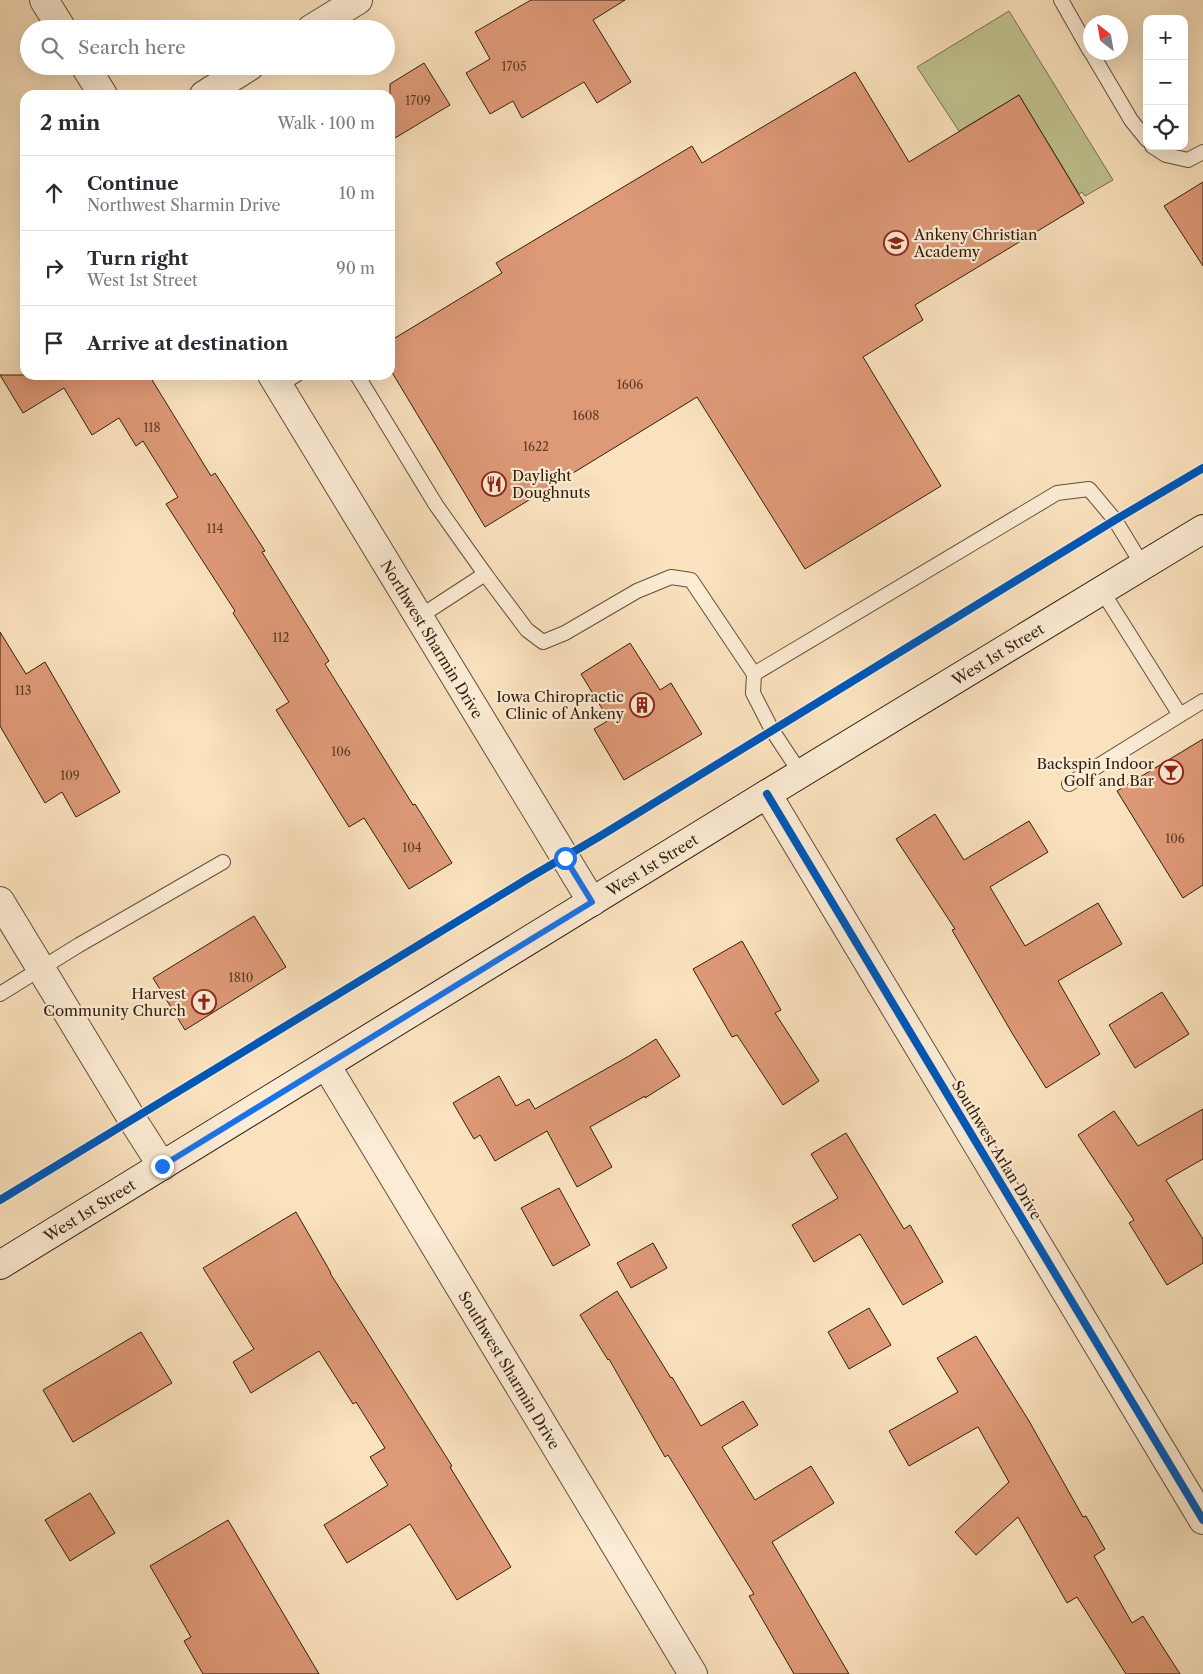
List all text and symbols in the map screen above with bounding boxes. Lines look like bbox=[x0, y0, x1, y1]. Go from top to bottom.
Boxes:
north arrow bbox=[1083, 15, 1128, 60]
map controls bbox=[1143, 15, 1188, 150]
button: + bbox=[1143, 15, 1188, 60]
search box bbox=[20, 20, 395, 75]
icon: search bbox=[38, 34, 66, 62]
text: Search here bbox=[78, 36, 186, 59]
house number: 1705 bbox=[501, 59, 527, 74]
button: − bbox=[1143, 60, 1188, 105]
house number: 1709 bbox=[405, 93, 431, 108]
button: locate bbox=[1143, 105, 1188, 150]
text: 2 min bbox=[40, 110, 100, 135]
text: Walk · 100 m bbox=[278, 113, 375, 133]
text: Continue bbox=[87, 172, 179, 195]
icon: ahead bbox=[40, 179, 68, 207]
text: 10 m bbox=[339, 183, 375, 203]
text: Northwest Sharmin Drive bbox=[87, 195, 281, 215]
place label: Ankeny Christian Academy bbox=[913, 225, 1038, 261]
school or university icon: Ankeny Christian Academy bbox=[883, 230, 909, 256]
text: Turn right bbox=[87, 247, 188, 270]
icon: right bbox=[40, 254, 68, 282]
text: 90 m bbox=[336, 258, 375, 278]
text: West 1st Street bbox=[87, 270, 198, 290]
icon: arrive bbox=[40, 329, 68, 357]
text: Arrive at destination bbox=[87, 332, 288, 355]
house number: 1606 bbox=[617, 377, 643, 392]
house number: 1608 bbox=[573, 408, 599, 423]
house number: 118 bbox=[143, 420, 161, 435]
house number: 1622 bbox=[523, 439, 549, 454]
place label: Daylight Doughnuts bbox=[512, 466, 590, 502]
restaurant icon: Daylight Doughnuts bbox=[481, 471, 507, 497]
house number: 114 bbox=[206, 521, 224, 536]
street label: Northwest Sharmin Drive bbox=[377, 557, 488, 722]
street label: West 1st Street bbox=[947, 618, 1048, 689]
house number: 112 bbox=[273, 630, 290, 645]
house number: 113 bbox=[15, 683, 31, 698]
place label: Iowa Chiropractic Clinic of Ankeny bbox=[496, 687, 625, 723]
building icon: Iowa Chiropractic Clinic of Ankeny bbox=[629, 692, 655, 718]
house number: 106 bbox=[331, 744, 351, 759]
place label: Backspin Indoor Golf and Bar bbox=[1036, 754, 1155, 790]
bar icon: Backspin Indoor Golf and Bar bbox=[1158, 759, 1184, 785]
house number: 109 bbox=[60, 768, 80, 783]
street label: West 1st Street bbox=[602, 829, 702, 901]
house number: 106 bbox=[1165, 831, 1185, 846]
house number: 104 bbox=[402, 840, 422, 855]
route start bbox=[554, 847, 577, 870]
house number: 1810 bbox=[229, 970, 253, 985]
place label: Harvest Community Church bbox=[43, 984, 187, 1020]
church icon: Harvest Community Church bbox=[191, 989, 217, 1015]
street label: Southwest Arlan Drive bbox=[948, 1077, 1046, 1223]
route end bbox=[151, 1155, 174, 1178]
street label: West 1st Street bbox=[39, 1174, 139, 1246]
street label: Southwest Sharmin Drive bbox=[455, 1287, 565, 1453]

